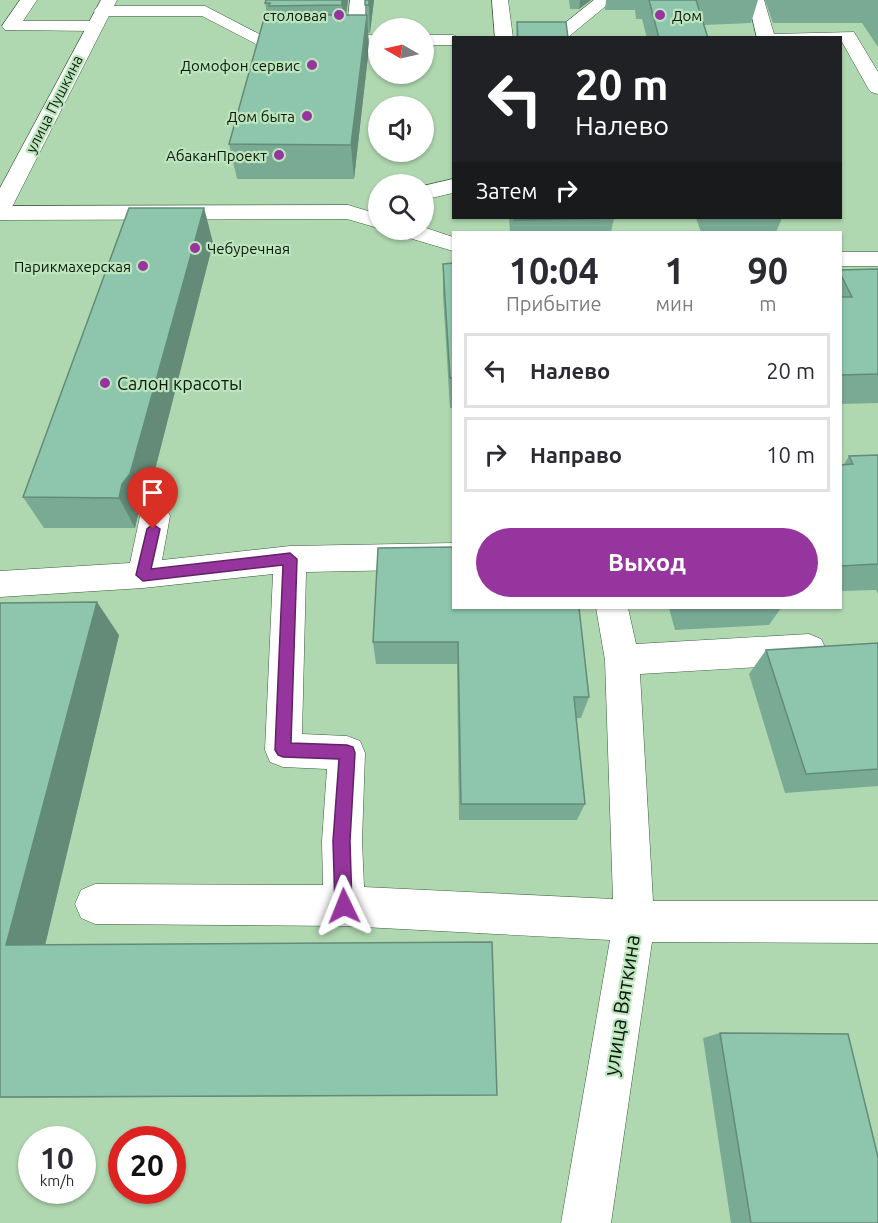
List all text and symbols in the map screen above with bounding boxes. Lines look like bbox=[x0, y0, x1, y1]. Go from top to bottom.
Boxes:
place label: столовая bbox=[263, 7, 327, 24]
place label: Дом bbox=[672, 7, 702, 24]
marker: столовая bbox=[332, 8, 346, 22]
marker: Дом bbox=[653, 8, 667, 22]
north arrow bbox=[368, 18, 434, 84]
map controls bbox=[368, 18, 434, 240]
street label: улица Пушкина bbox=[22, 52, 86, 156]
place label: Домофон сервис bbox=[181, 57, 300, 74]
marker: Домофон сервис bbox=[305, 58, 319, 72]
icon: left bbox=[476, 60, 554, 138]
text: 20 m bbox=[575, 61, 669, 108]
button: sound bbox=[368, 96, 434, 162]
place label: Дом быта bbox=[227, 108, 295, 125]
marker: Дом быта bbox=[300, 109, 314, 123]
text: Налево bbox=[575, 110, 669, 140]
place label: АбаканПроект bbox=[166, 147, 267, 164]
marker: АбаканПроект bbox=[272, 148, 286, 162]
button: search bbox=[368, 174, 434, 240]
icon: right bbox=[550, 174, 583, 207]
text: Затем bbox=[476, 178, 538, 203]
place label: Чебуречная bbox=[207, 240, 290, 257]
marker: Чебуречная bbox=[188, 241, 202, 255]
text: 10:04 bbox=[509, 250, 599, 291]
text: 1 bbox=[664, 250, 685, 291]
text: 90 bbox=[747, 250, 788, 291]
place label: Парикмахерская bbox=[14, 258, 131, 275]
marker: Парикмахерская bbox=[136, 259, 150, 273]
text: Прибытие bbox=[506, 292, 602, 315]
text: мин bbox=[656, 292, 694, 315]
text: m bbox=[759, 292, 776, 315]
icon: left bbox=[479, 354, 512, 387]
text: Налево bbox=[530, 358, 610, 383]
text: 20 m bbox=[766, 358, 815, 383]
place label: Салон красоты bbox=[117, 373, 242, 393]
marker: Салон красоты bbox=[98, 376, 112, 390]
icon: right bbox=[479, 438, 512, 471]
text: Направо bbox=[530, 442, 622, 467]
text: 10 m bbox=[766, 442, 815, 467]
pin bbox=[127, 467, 178, 529]
icon: arrive bbox=[136, 476, 169, 509]
button: Выход bbox=[476, 528, 818, 597]
position arrow bbox=[312, 874, 376, 938]
street label: улица Вяткина bbox=[598, 933, 644, 1077]
speed limit sign: 20 bbox=[108, 1126, 186, 1204]
text: 10 bbox=[40, 1141, 74, 1175]
text: km/h bbox=[40, 1172, 74, 1189]

